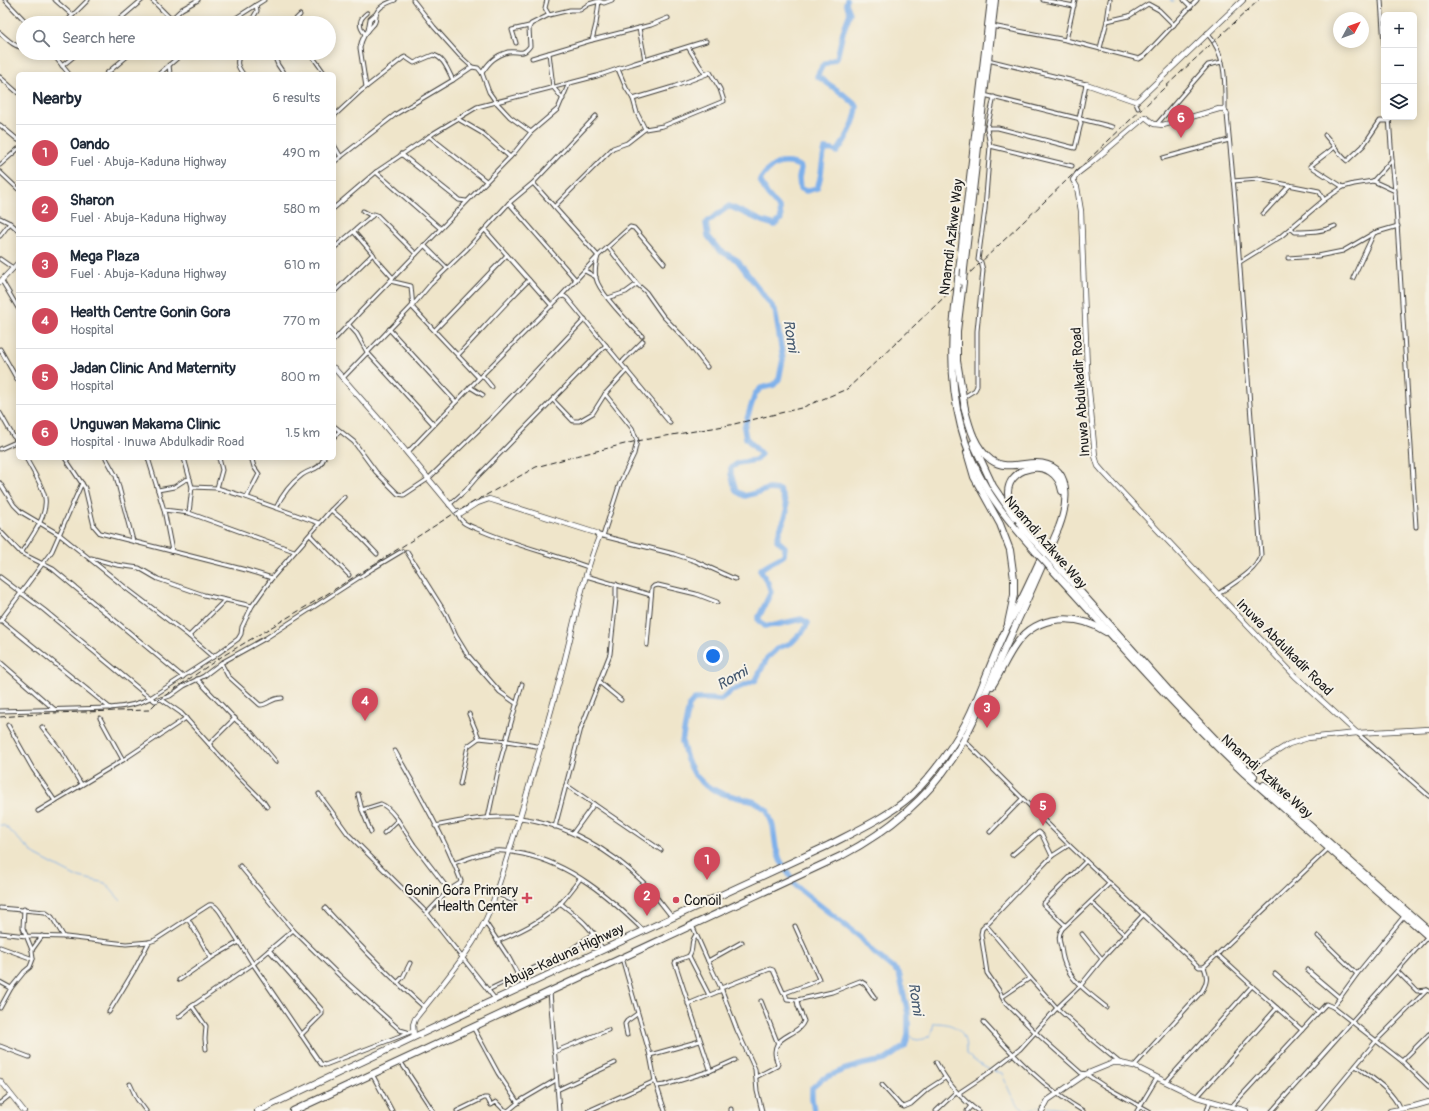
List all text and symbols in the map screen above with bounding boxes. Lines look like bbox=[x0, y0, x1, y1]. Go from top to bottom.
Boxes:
north arrow bbox=[1333, 12, 1369, 48]
map controls bbox=[1381, 12, 1417, 120]
button: + bbox=[1381, 12, 1417, 48]
search box bbox=[16, 16, 336, 60]
icon: search bbox=[30, 27, 52, 49]
text: Search here bbox=[62, 29, 135, 48]
button: − bbox=[1381, 48, 1417, 84]
button: layers bbox=[1381, 84, 1417, 120]
text: Nearby bbox=[32, 88, 81, 109]
text: 6 results bbox=[273, 90, 320, 106]
pin: 6 bbox=[1168, 105, 1194, 138]
text: Oando bbox=[70, 135, 110, 154]
text: 1 bbox=[42, 145, 48, 161]
text: 490 m bbox=[283, 145, 320, 161]
text: Fuel · Abuja-Kaduna Highway bbox=[70, 154, 226, 170]
street label: Nnamdi Azikwe Way bbox=[936, 178, 967, 296]
text: Sharon bbox=[70, 191, 114, 210]
text: 2 bbox=[41, 201, 49, 217]
text: 580 m bbox=[283, 201, 320, 217]
text: Fuel · Abuja-Kaduna Highway bbox=[70, 210, 226, 226]
text: Mega Plaza bbox=[70, 247, 140, 266]
text: 3 bbox=[41, 257, 49, 273]
text: 610 m bbox=[284, 257, 320, 273]
text: Fuel · Abuja-Kaduna Highway bbox=[70, 266, 226, 282]
text: Health Centre Gonin Gora bbox=[70, 303, 231, 322]
text: 4 bbox=[41, 313, 49, 329]
text: 770 m bbox=[283, 313, 320, 329]
water label: Romi bbox=[779, 319, 803, 356]
text: Hospital bbox=[70, 322, 114, 338]
street label: Inuwa Abdulkadir Road bbox=[1067, 326, 1094, 457]
text: Jadan Clinic And Maternity bbox=[70, 359, 236, 378]
text: 5 bbox=[41, 369, 49, 385]
text: 800 m bbox=[281, 369, 320, 385]
text: Hospital bbox=[70, 378, 114, 394]
text: Unguwan Makama Clinic bbox=[70, 415, 221, 434]
text: 6 bbox=[41, 425, 49, 441]
text: 1.5 km bbox=[285, 425, 320, 441]
text: Hospital · Inuwa Abdulkadir Road bbox=[70, 434, 244, 450]
street label: Nnamdi Azikwe Way bbox=[1001, 493, 1090, 592]
street label: Inuwa Abdulkadir Road bbox=[1233, 595, 1337, 699]
your location bbox=[703, 646, 723, 666]
water label: Romi bbox=[714, 661, 753, 695]
pin: 4 bbox=[352, 688, 378, 721]
pin: 3 bbox=[974, 695, 1000, 728]
street label: Nnamdi Azikwe Way bbox=[1217, 731, 1316, 822]
pin: 5 bbox=[1030, 793, 1056, 826]
pin: 1 bbox=[694, 847, 720, 880]
place label: Gonin Gora Primary Health Center bbox=[404, 882, 518, 915]
pin: 2 bbox=[634, 883, 660, 916]
marker: Gonin Gora Primary Health Center bbox=[521, 892, 533, 904]
place label: Conoil bbox=[684, 892, 722, 909]
marker: Conoil bbox=[671, 895, 681, 905]
street label: Abuja-Kaduna Highway bbox=[500, 920, 627, 991]
water label: Romi bbox=[904, 982, 928, 1019]

